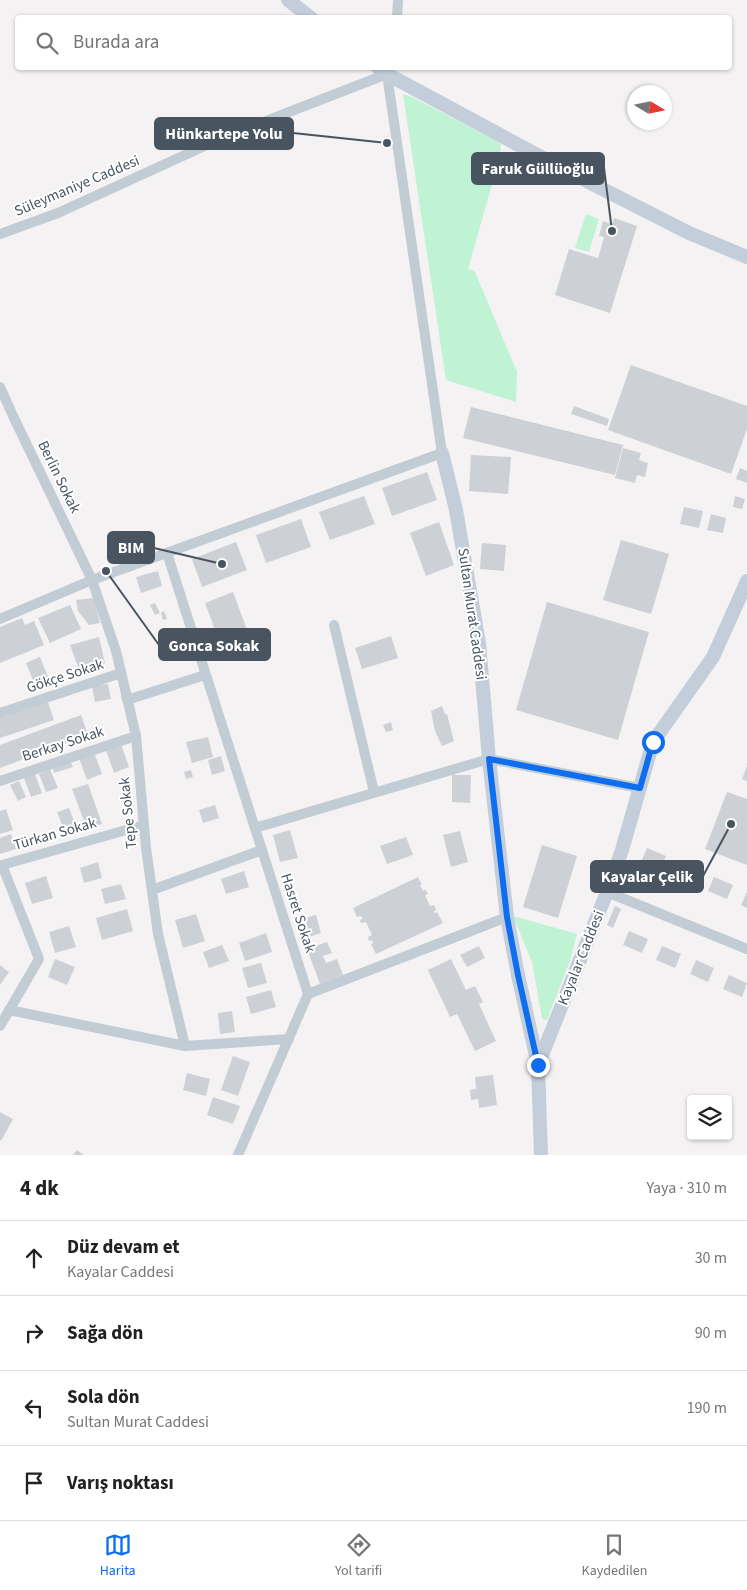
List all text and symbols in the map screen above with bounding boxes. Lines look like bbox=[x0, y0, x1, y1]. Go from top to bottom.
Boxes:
search box bbox=[15, 15, 732, 70]
icon: search bbox=[33, 29, 61, 57]
text: Burada ara bbox=[73, 29, 159, 56]
north arrow bbox=[627, 85, 672, 130]
callout: Hünkartepe Yolu bbox=[155, 118, 293, 149]
text: Hünkartepe Yolu bbox=[165, 123, 283, 145]
street label: Süleymaniye Caddesi bbox=[11, 150, 143, 222]
callout: Faruk Güllüoğlu bbox=[472, 153, 604, 184]
text: Faruk Güllüoğlu bbox=[482, 158, 594, 180]
street label: Berlin Sokak bbox=[32, 437, 86, 517]
callout: BIM bbox=[108, 532, 154, 563]
text: BIM bbox=[118, 537, 144, 559]
street label: Sultan Murat Caddesi bbox=[452, 547, 492, 681]
callout: Gonca Sokak bbox=[159, 629, 270, 660]
text: Gonca Sokak bbox=[169, 635, 260, 657]
street label: Gökçe Sokak bbox=[24, 653, 107, 698]
street label: Berkay Sokak bbox=[19, 721, 107, 767]
route start bbox=[642, 731, 665, 754]
street label: Tepe Sokak bbox=[114, 776, 142, 850]
street label: Türkan Sokak bbox=[11, 812, 99, 856]
callout: Kayalar Çelik bbox=[591, 861, 703, 892]
text: Kayalar Çelik bbox=[601, 866, 694, 888]
street label: Hasret Sokak bbox=[275, 871, 321, 956]
street label: Kayalar Caddesi bbox=[552, 908, 610, 1008]
route end bbox=[527, 1054, 550, 1077]
map controls bbox=[687, 1095, 732, 1140]
button: layers bbox=[687, 1095, 732, 1140]
text: 4 dk bbox=[20, 1173, 59, 1203]
text: Yaya · 310 m bbox=[646, 1177, 727, 1199]
text: Düz devam et bbox=[67, 1234, 180, 1261]
icon: ahead bbox=[20, 1244, 48, 1272]
text: 30 m bbox=[695, 1247, 727, 1269]
text: Kayalar Caddesi bbox=[67, 1261, 174, 1283]
icon: right bbox=[20, 1319, 48, 1347]
text: Sağa dön bbox=[67, 1320, 143, 1347]
text: 90 m bbox=[695, 1322, 727, 1344]
text: Sola dön bbox=[67, 1384, 140, 1411]
icon: left bbox=[20, 1394, 48, 1422]
text: 190 m bbox=[687, 1397, 727, 1419]
text: Sultan Murat Caddesi bbox=[67, 1411, 209, 1433]
icon: arrive bbox=[20, 1469, 48, 1497]
text: Varış noktası bbox=[67, 1470, 174, 1497]
tab: Harita bbox=[100, 1531, 136, 1581]
tab: Yol tarifi bbox=[335, 1531, 382, 1581]
tab: Kaydedilen bbox=[582, 1531, 647, 1581]

